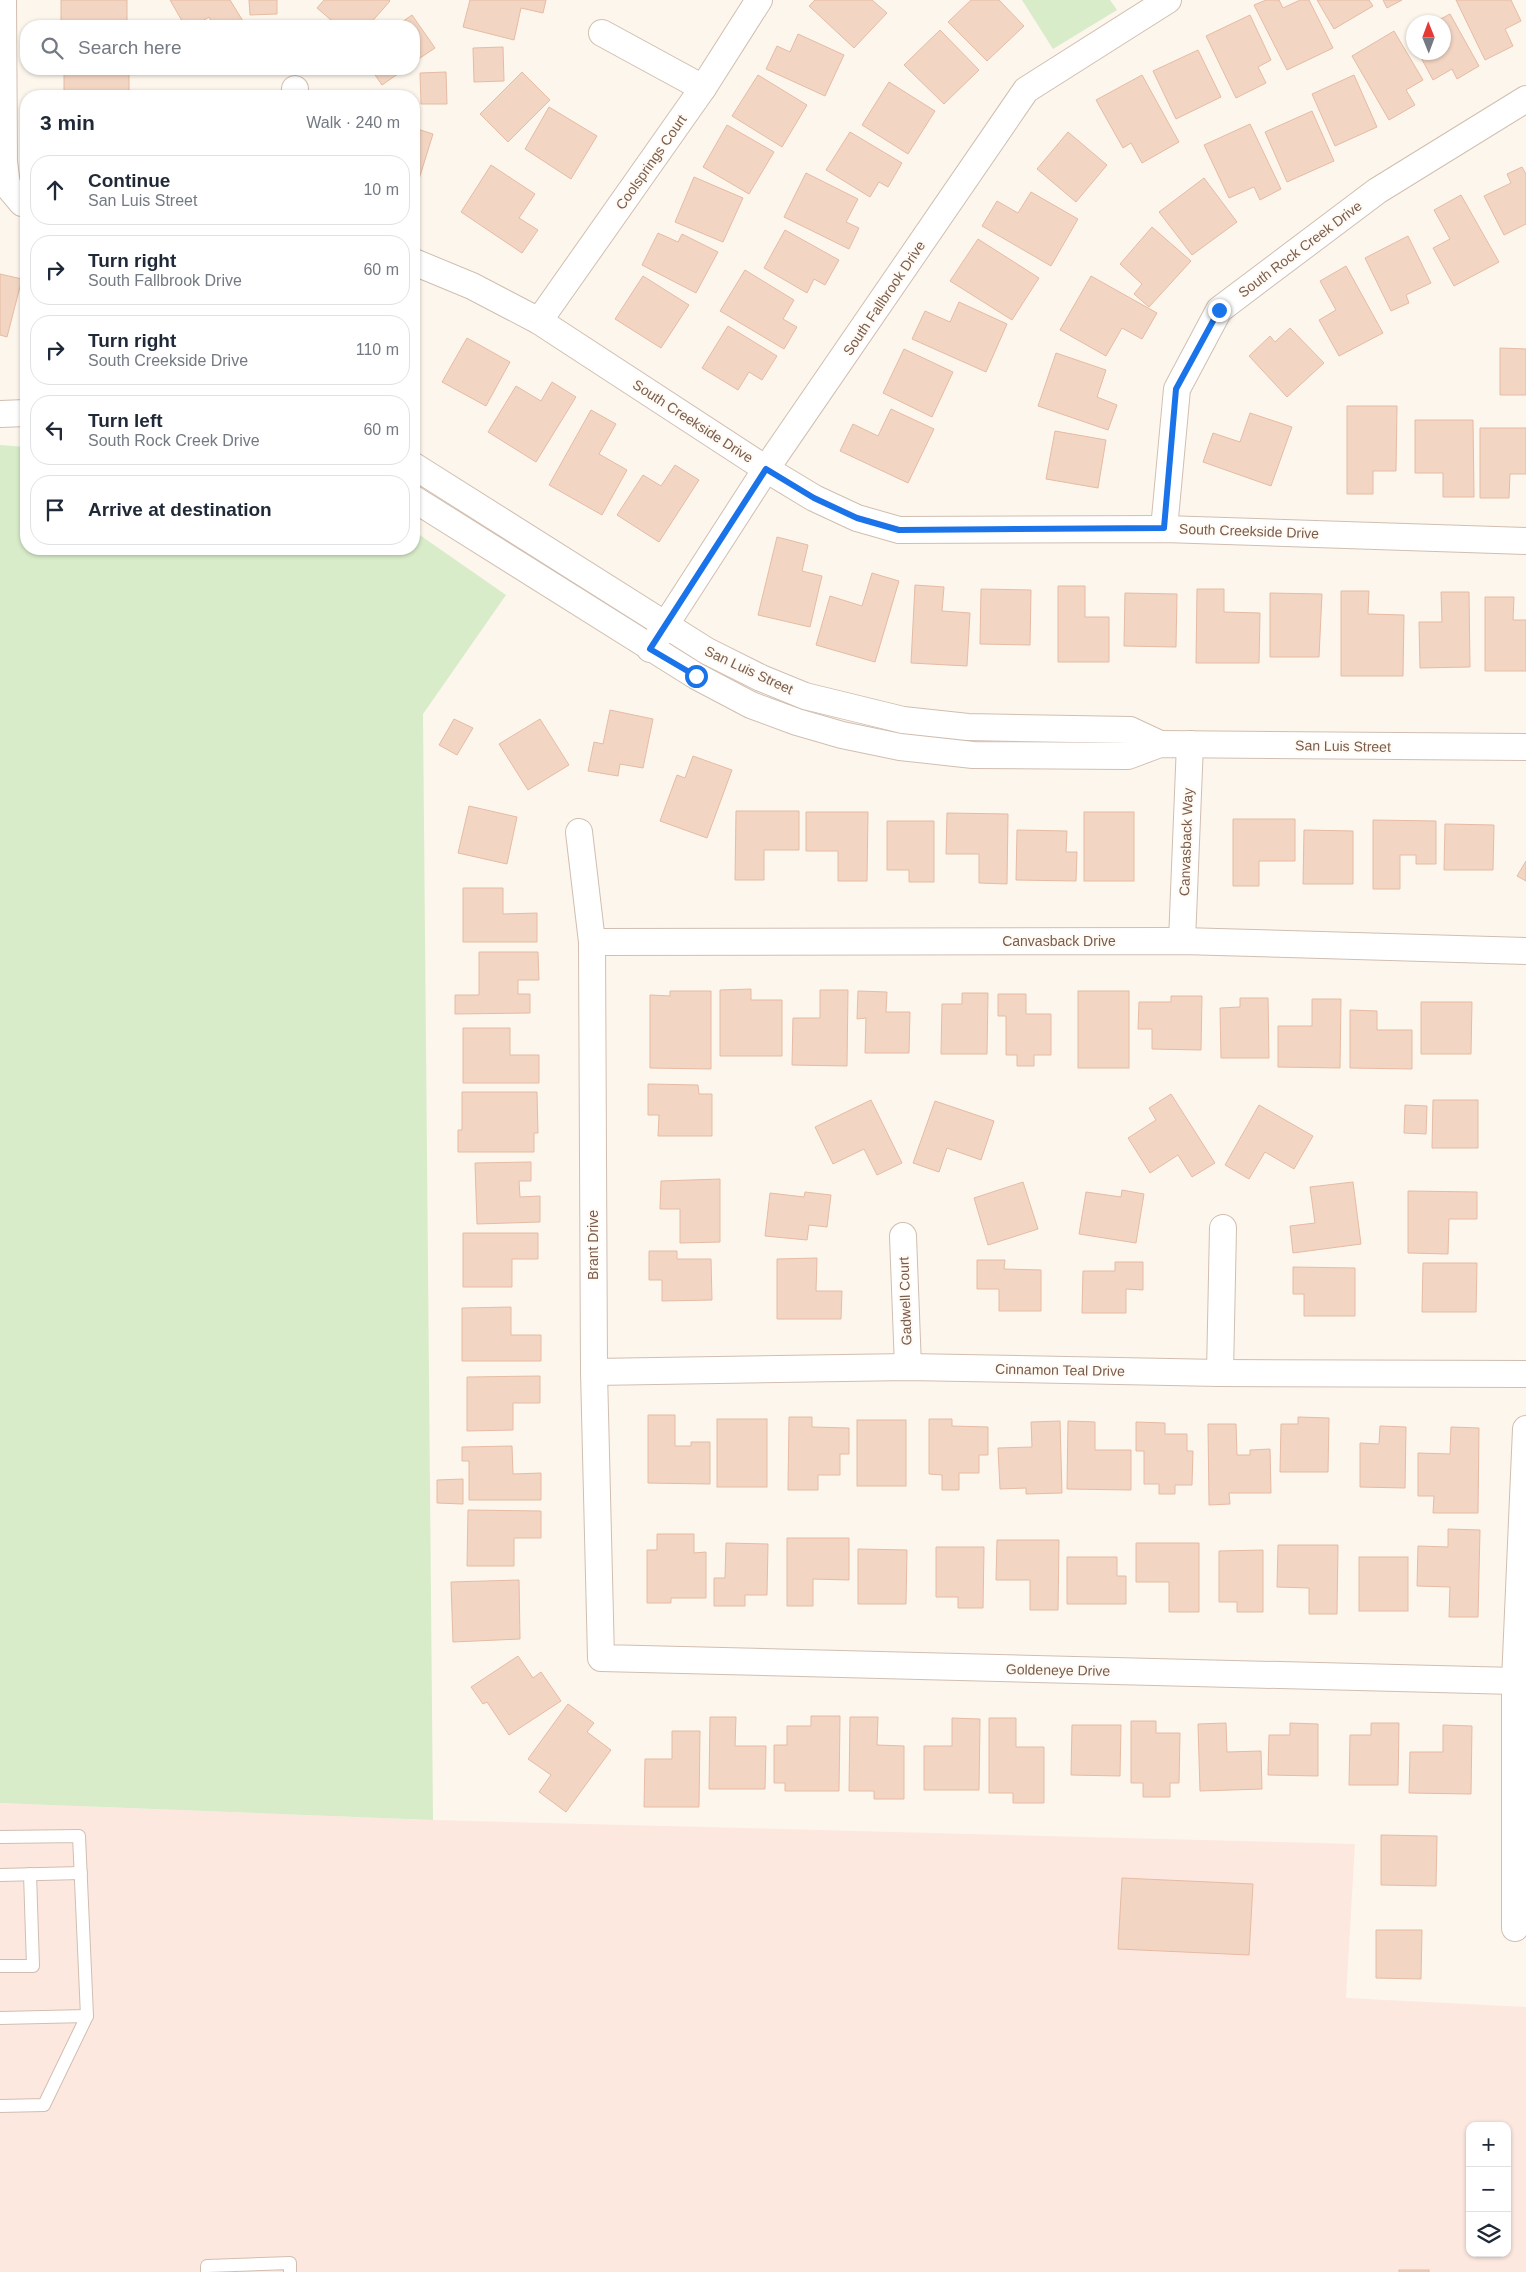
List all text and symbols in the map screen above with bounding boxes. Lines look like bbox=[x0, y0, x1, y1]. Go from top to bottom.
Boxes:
north arrow bbox=[1406, 15, 1451, 60]
search box bbox=[20, 20, 420, 75]
icon: search bbox=[38, 34, 66, 62]
text: Search here bbox=[78, 37, 182, 58]
text: 3 min bbox=[40, 111, 95, 134]
street label: Coolsprings Court bbox=[612, 111, 690, 212]
text: Walk · 240 m bbox=[306, 114, 400, 131]
text: Continue bbox=[88, 170, 170, 191]
icon: ahead bbox=[41, 176, 69, 204]
text: 10 m bbox=[363, 181, 399, 198]
text: San Luis Street bbox=[88, 192, 197, 209]
street label: South Rock Creek Drive bbox=[1235, 197, 1365, 301]
street label: South Fallbrook Drive bbox=[840, 238, 928, 358]
text: Turn right bbox=[88, 250, 176, 271]
icon: right bbox=[41, 256, 69, 284]
text: 60 m bbox=[363, 261, 399, 278]
text: South Fallbrook Drive bbox=[88, 272, 242, 289]
route end bbox=[1208, 299, 1231, 322]
text: Turn right bbox=[88, 330, 176, 351]
icon: right bbox=[41, 336, 69, 364]
text: 110 m bbox=[356, 341, 399, 358]
text: South Creekside Drive bbox=[88, 352, 248, 369]
street label: South Creekside Drive bbox=[630, 376, 756, 466]
text: Turn left bbox=[88, 410, 163, 431]
icon: left bbox=[41, 416, 69, 444]
text: 60 m bbox=[363, 421, 399, 438]
text: South Rock Creek Drive bbox=[88, 432, 260, 449]
icon: arrive bbox=[41, 496, 69, 524]
text: Arrive at destination bbox=[88, 499, 272, 520]
street label: South Creekside Drive bbox=[1179, 521, 1319, 541]
street label: San Luis Street bbox=[702, 643, 796, 698]
route start bbox=[685, 665, 708, 688]
street label: San Luis Street bbox=[1295, 737, 1391, 755]
street label: Canvasback Way bbox=[1176, 788, 1196, 896]
street label: Canvasback Drive bbox=[1002, 933, 1116, 949]
street label: Brant Drive bbox=[585, 1210, 601, 1280]
street label: Gadwell Court bbox=[895, 1256, 915, 1346]
street label: Cinnamon Teal Drive bbox=[995, 1361, 1125, 1379]
street label: Goldeneye Drive bbox=[1006, 1661, 1110, 1679]
map controls bbox=[1466, 2122, 1511, 2257]
button: + bbox=[1466, 2122, 1511, 2167]
button: − bbox=[1466, 2167, 1511, 2212]
button: layers bbox=[1466, 2212, 1511, 2257]

